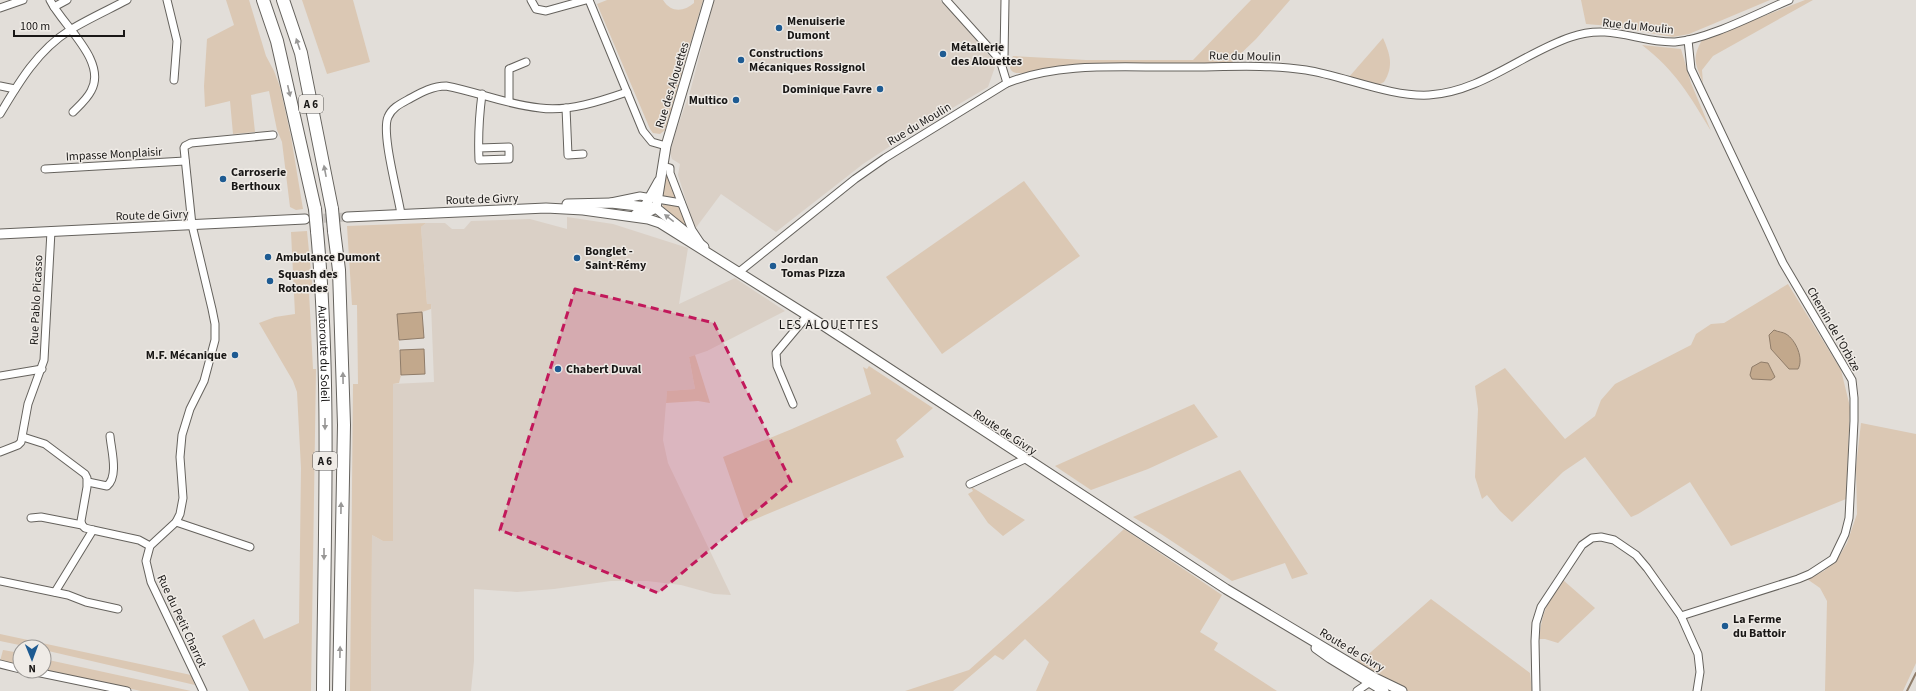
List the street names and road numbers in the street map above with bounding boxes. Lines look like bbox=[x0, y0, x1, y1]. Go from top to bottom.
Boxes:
street label: Rue du Moulin bbox=[1601, 14, 1674, 39]
street label: Rue des Alouettes bbox=[651, 40, 694, 130]
street label: Rue du Moulin bbox=[1209, 47, 1281, 66]
road number: A 6 bbox=[299, 95, 323, 113]
street label: Rue du Moulin bbox=[884, 99, 954, 150]
street label: Impasse Monplaisir bbox=[65, 143, 164, 166]
street label: Route de Givry bbox=[445, 190, 519, 209]
street label: Route de Givry bbox=[115, 206, 189, 225]
street label: Rue Pablo Picasso bbox=[26, 254, 47, 346]
street label: Chemin de l'Orbize bbox=[1802, 284, 1865, 375]
street label: Autoroute du Soleil bbox=[313, 305, 333, 402]
street label: Route de Givry bbox=[969, 405, 1040, 460]
road number: A 6 bbox=[313, 452, 337, 470]
street label: Rue du Petit Charrot bbox=[152, 572, 211, 671]
street label: Route de Givry bbox=[1316, 624, 1388, 677]

